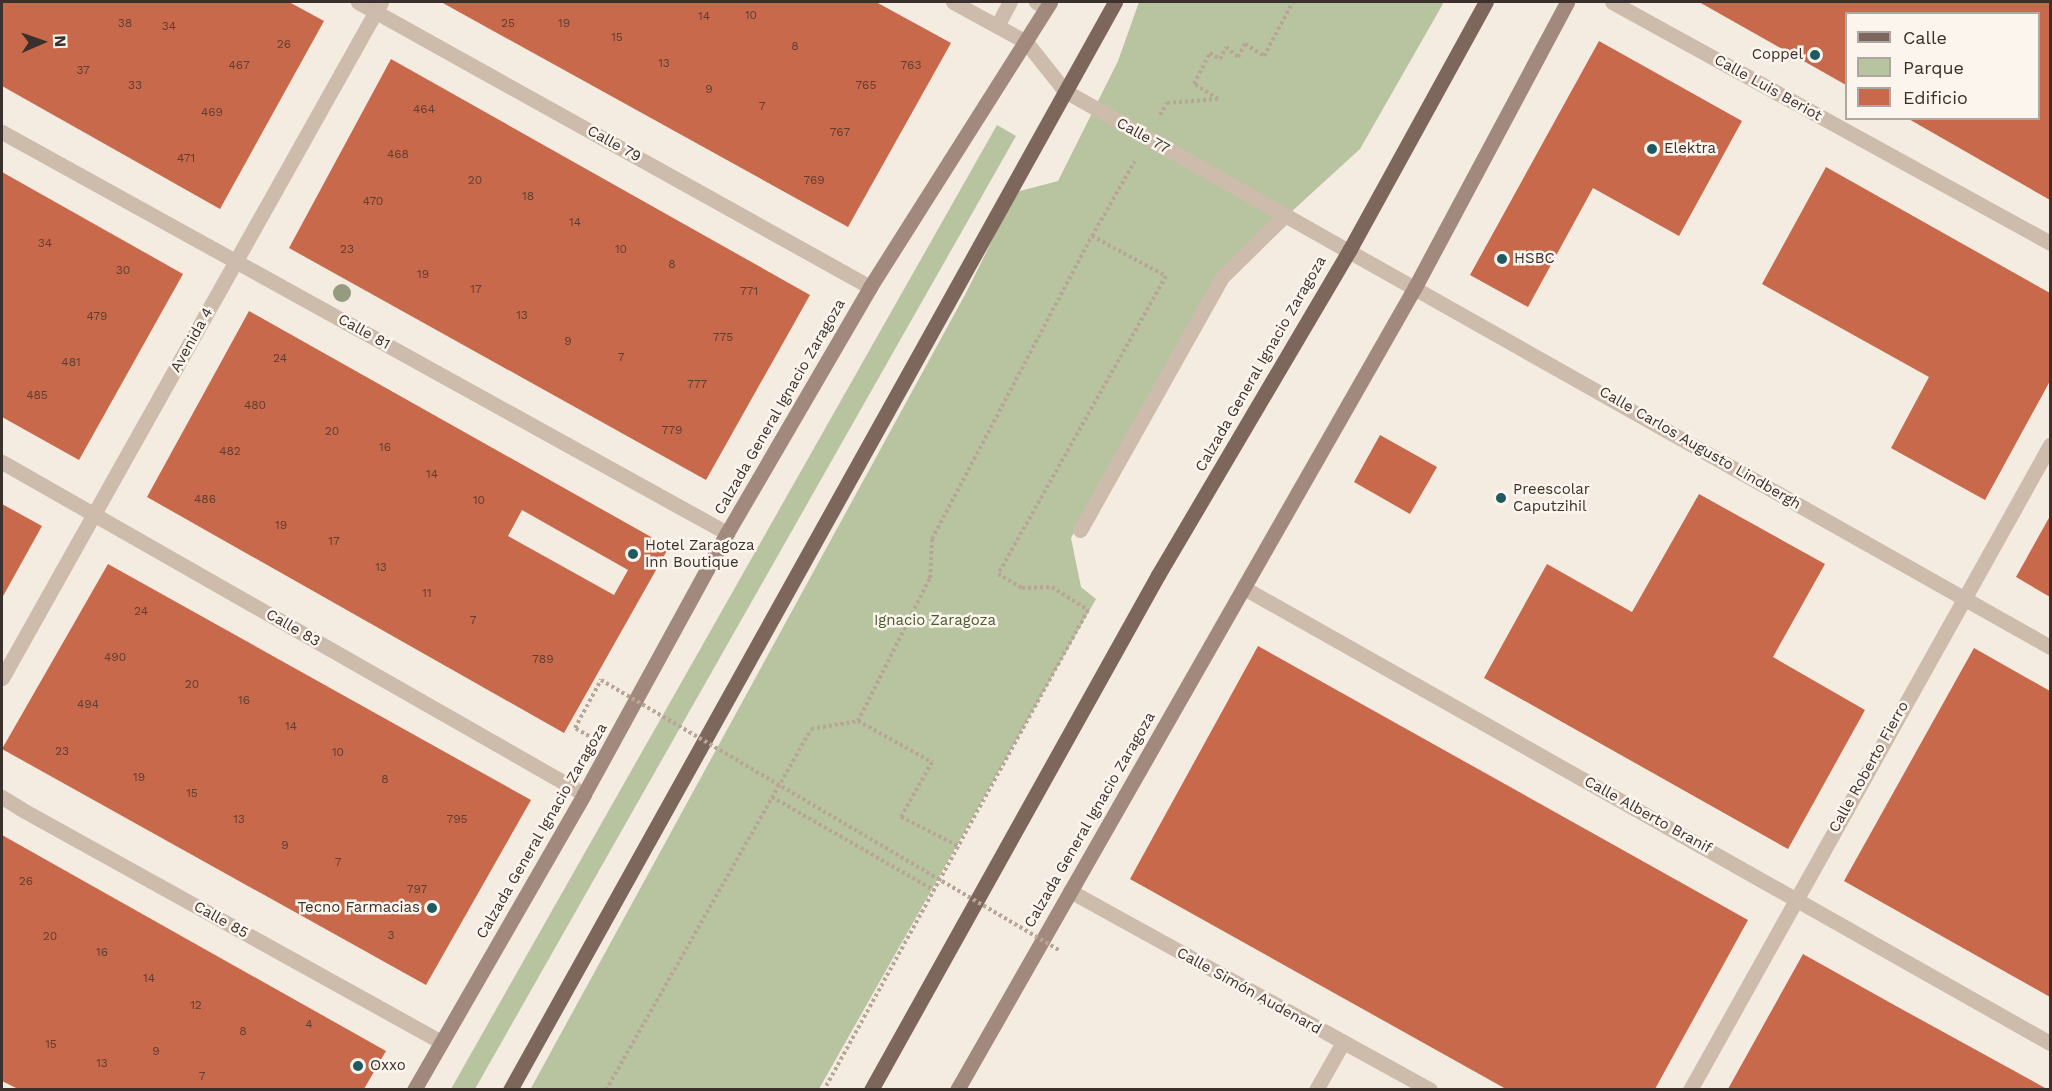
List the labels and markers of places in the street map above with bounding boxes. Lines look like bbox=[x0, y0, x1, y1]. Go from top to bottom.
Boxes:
place label: Coppel bbox=[1752, 46, 1803, 64]
marker: Coppel bbox=[1808, 48, 1822, 62]
place label: Elektra bbox=[1664, 140, 1716, 158]
marker: Elektra bbox=[1645, 142, 1659, 156]
place label: HSBC bbox=[1514, 250, 1555, 268]
marker: HSBC bbox=[1495, 252, 1509, 266]
place label: Preescolar Caputzihil bbox=[1513, 480, 1590, 515]
marker: Preescolar Caputzihil bbox=[1494, 491, 1508, 505]
place label: Hotel Zaragoza Inn Boutique bbox=[645, 536, 755, 571]
marker: Hotel Zaragoza Inn Boutique bbox=[626, 547, 640, 561]
place label: Tecno Farmacias bbox=[298, 899, 420, 917]
marker: Tecno Farmacias bbox=[425, 901, 439, 915]
place label: Oxxo bbox=[370, 1057, 406, 1075]
marker: Oxxo bbox=[351, 1059, 365, 1073]

